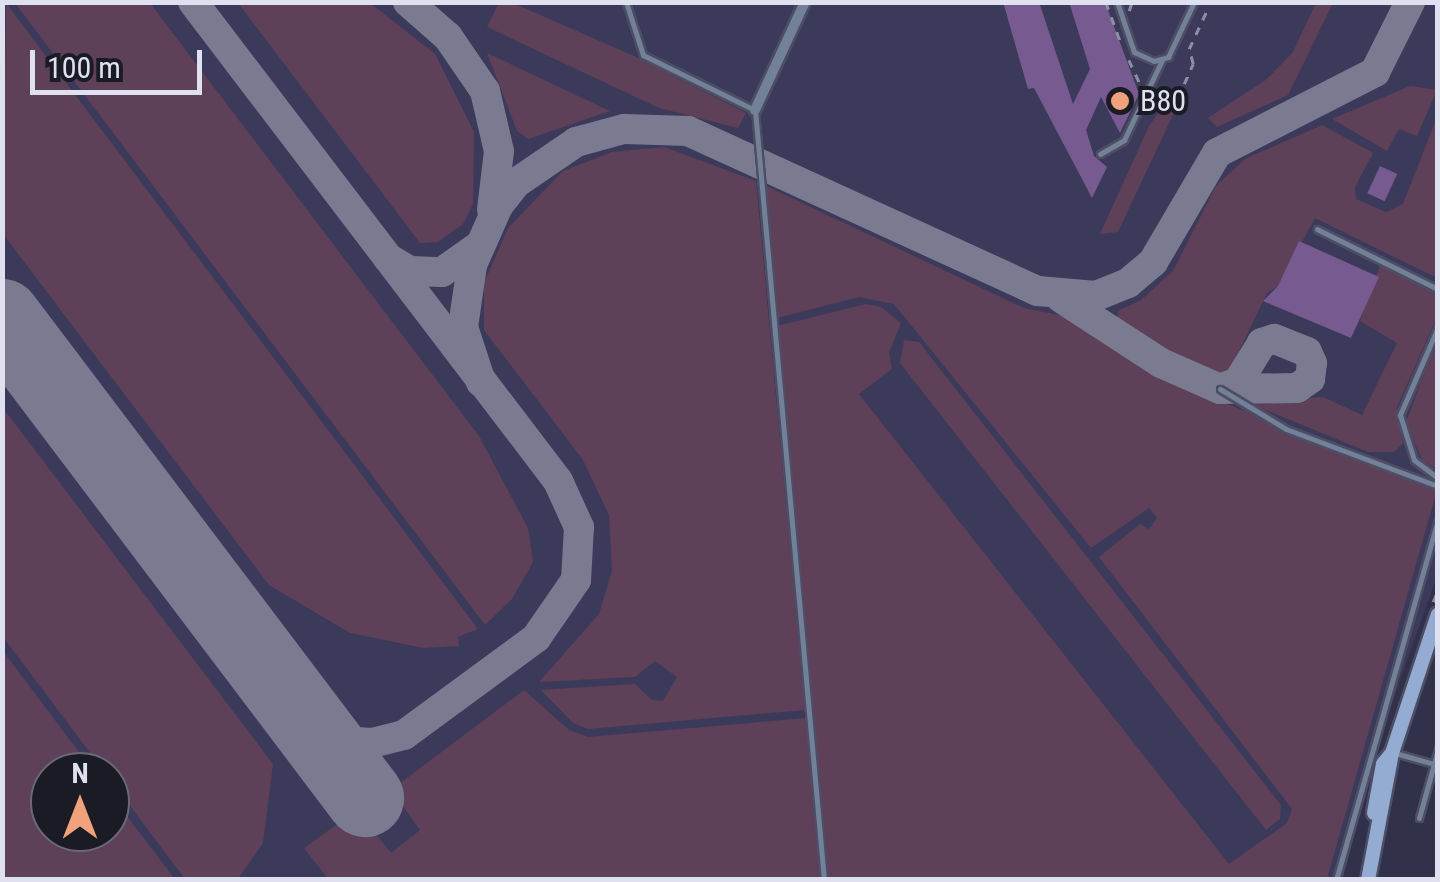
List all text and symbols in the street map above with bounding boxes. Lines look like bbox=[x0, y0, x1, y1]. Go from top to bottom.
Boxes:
scale bar bbox=[35, 30, 208, 92]
text: 100 m bbox=[47, 50, 121, 85]
place label: B80 bbox=[1140, 83, 1186, 119]
marker: B80 bbox=[1109, 90, 1131, 112]
north arrow bbox=[30, 752, 130, 852]
text: N bbox=[71, 757, 89, 790]

